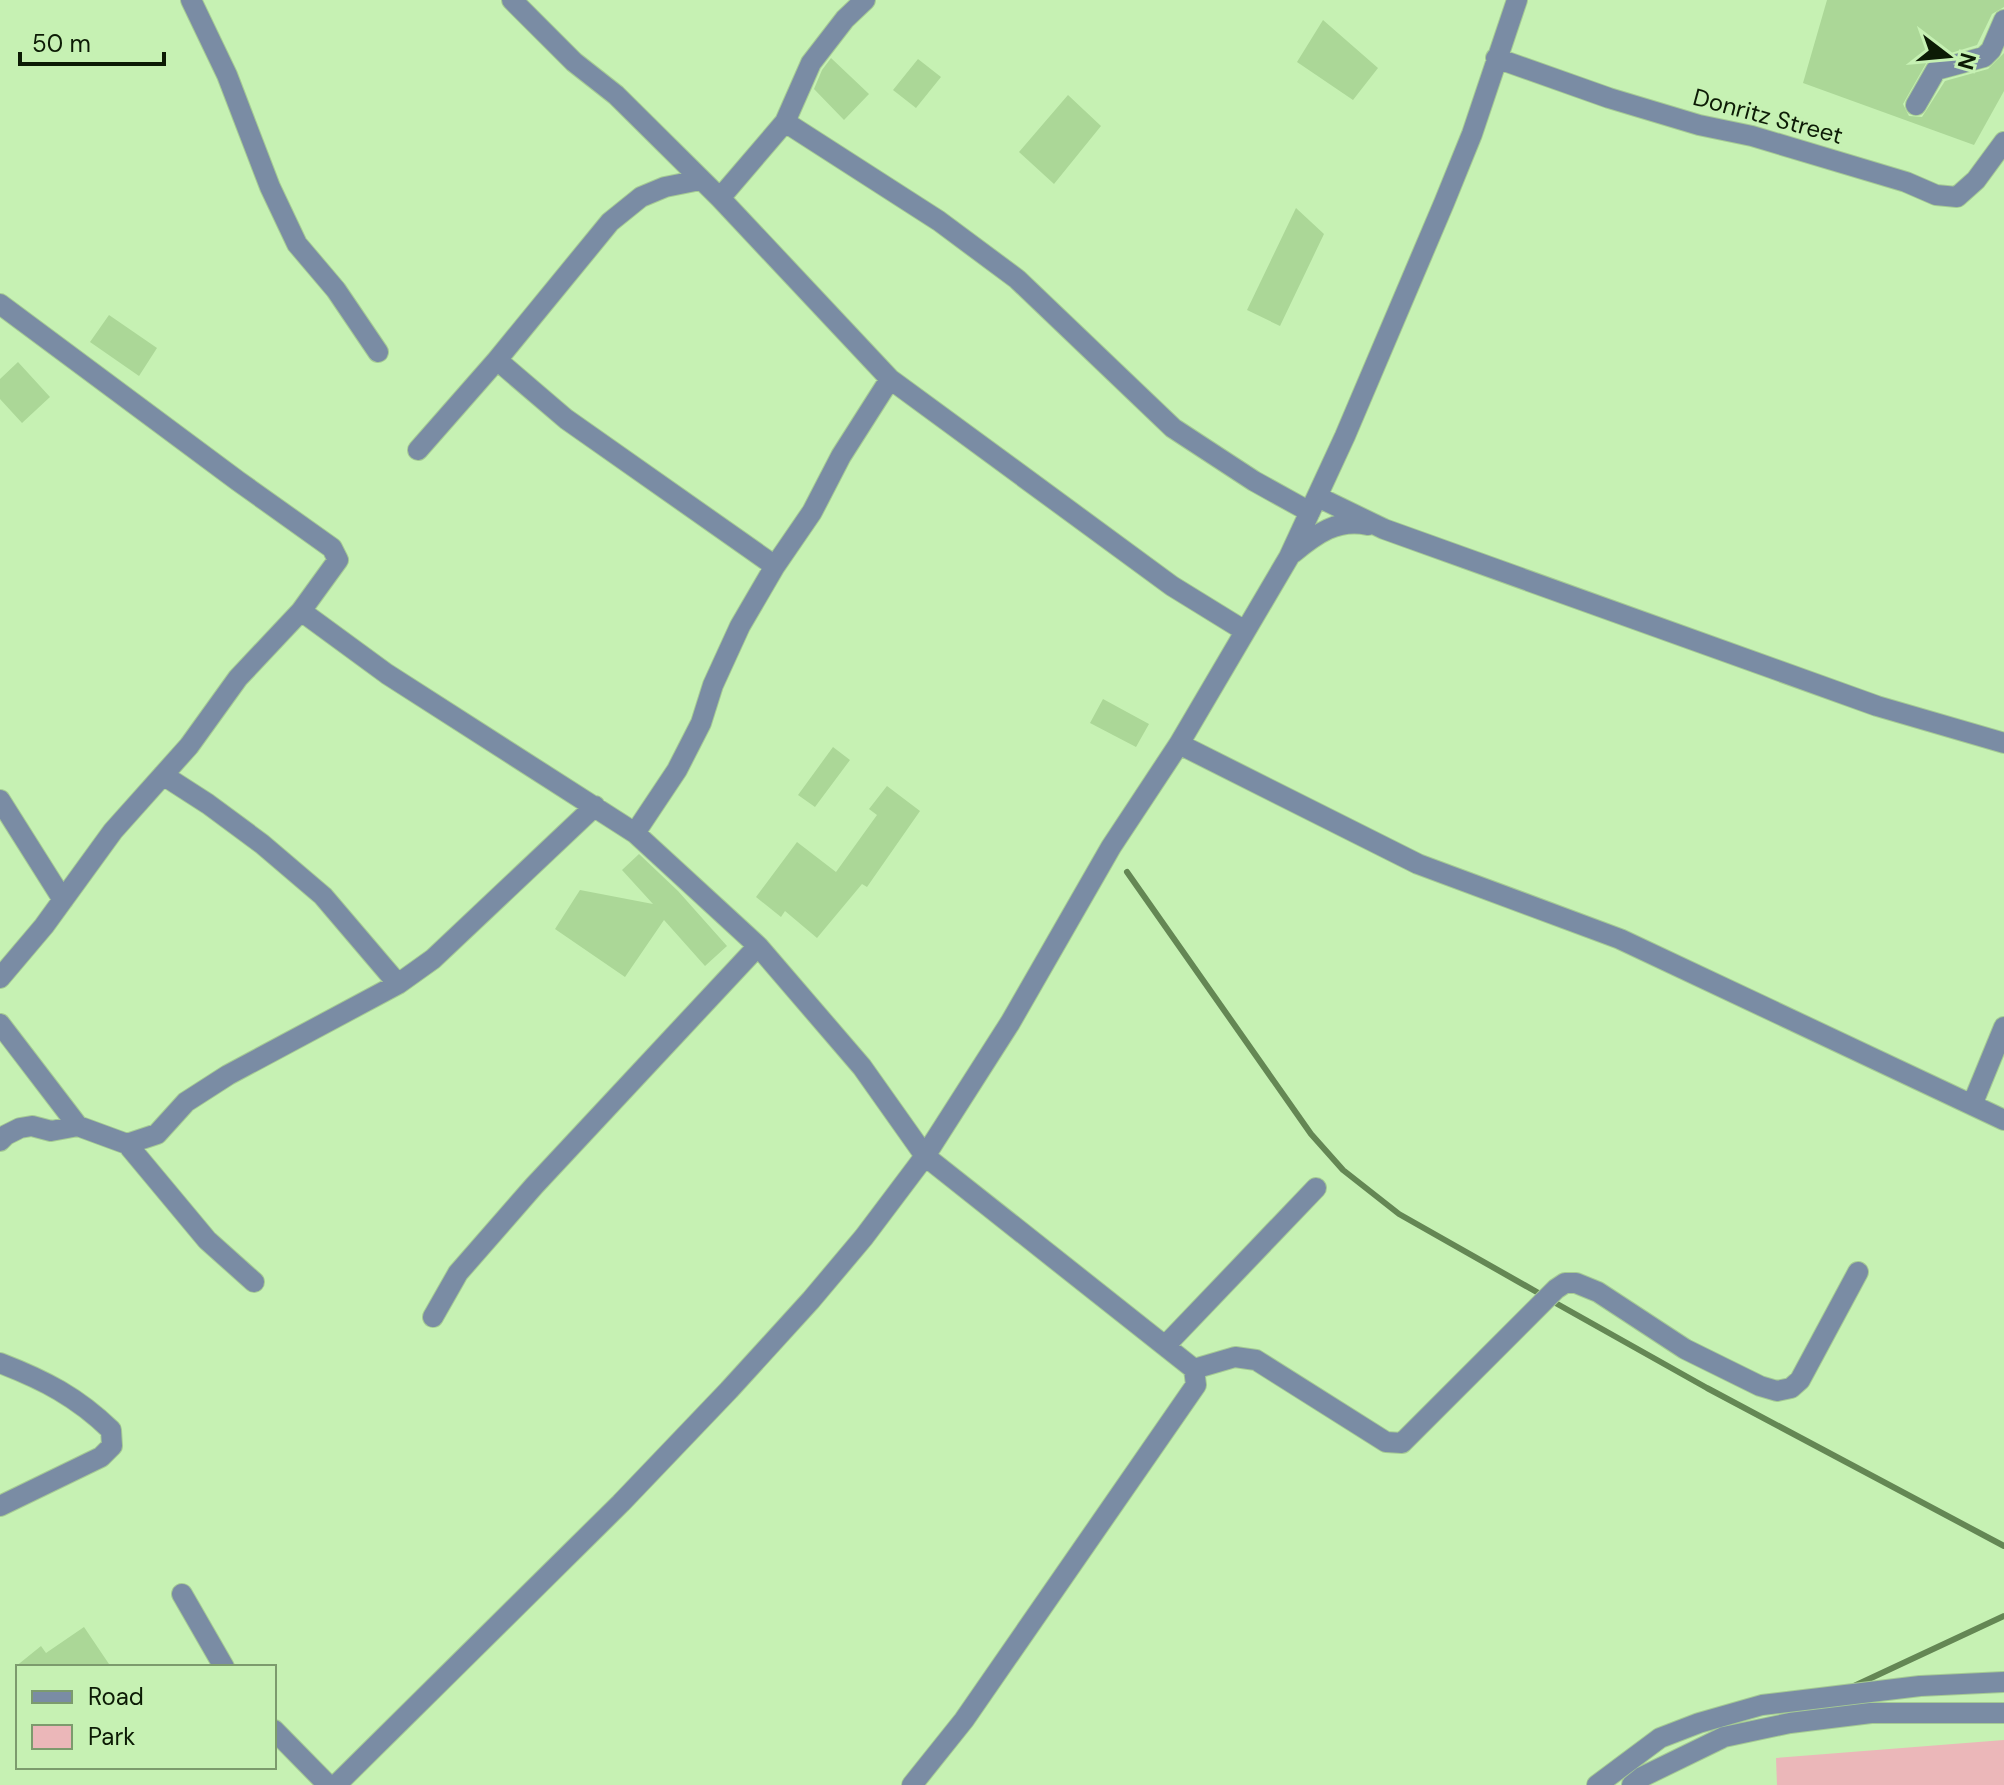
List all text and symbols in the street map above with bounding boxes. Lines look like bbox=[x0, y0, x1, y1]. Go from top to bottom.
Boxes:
scale bar bbox=[20, 16, 164, 66]
north arrow bbox=[1908, 16, 1988, 96]
text: 50 m bbox=[32, 28, 91, 59]
text: N bbox=[1951, 50, 1983, 73]
street label: Donritz Street bbox=[1690, 81, 1846, 151]
legend bbox=[16, 1665, 276, 1769]
text: Road bbox=[88, 1681, 144, 1712]
text: Park bbox=[88, 1721, 135, 1752]

